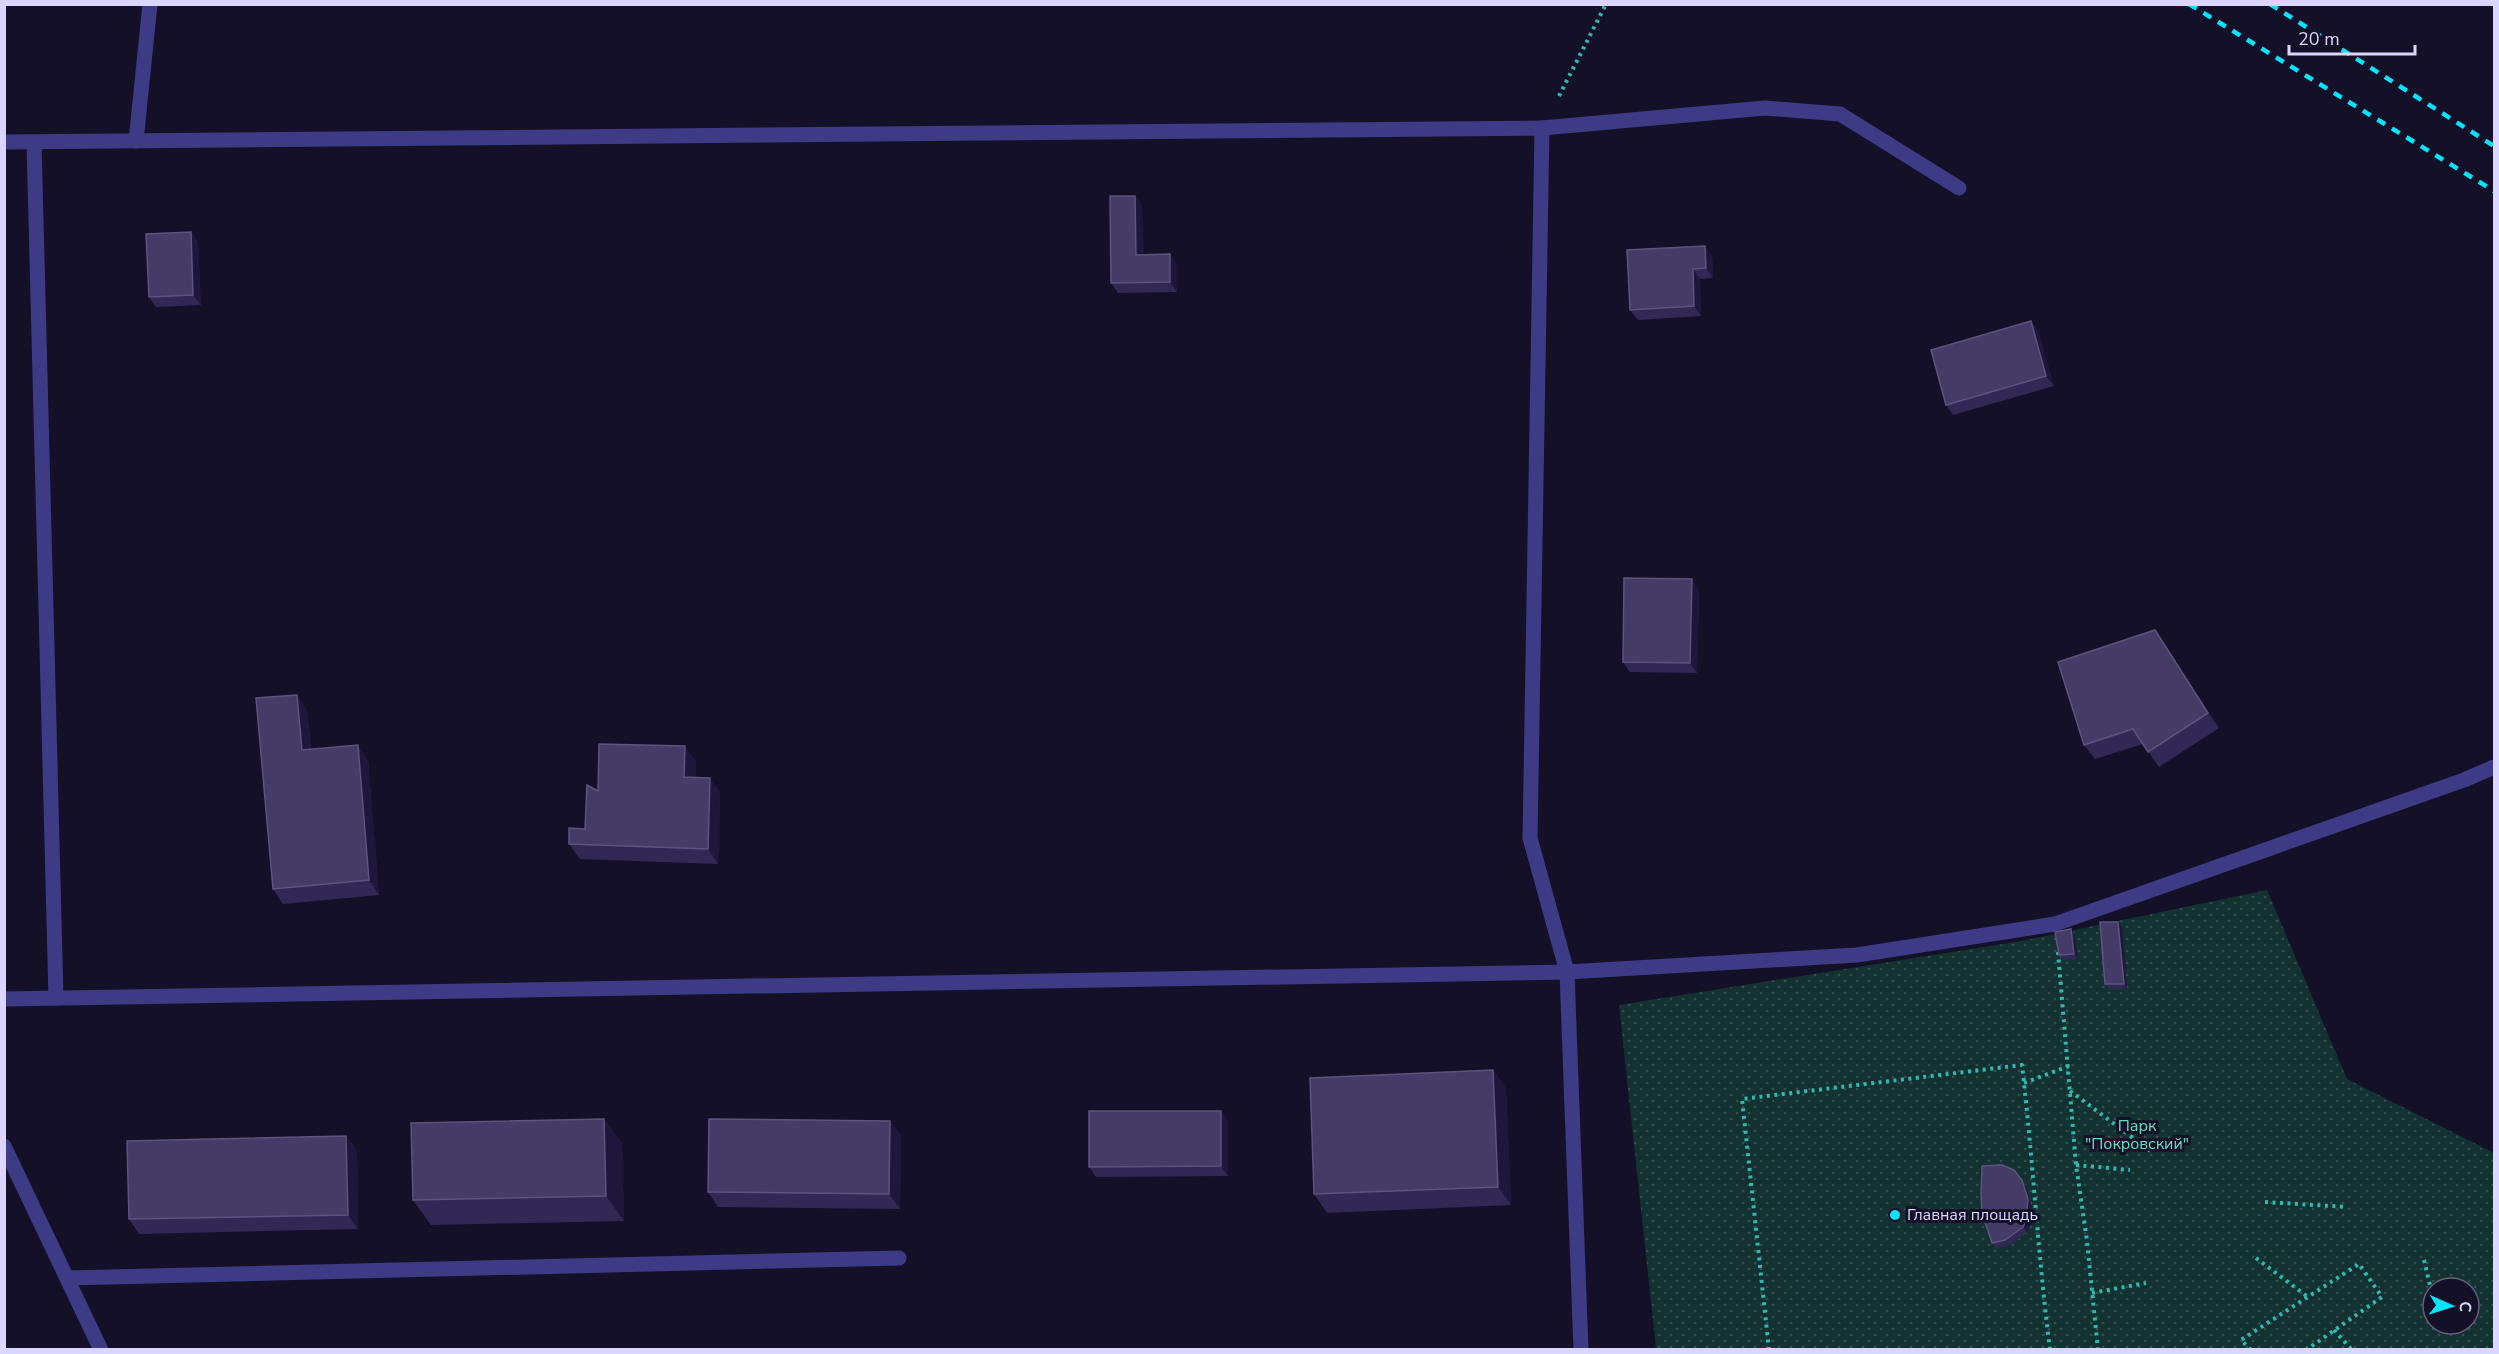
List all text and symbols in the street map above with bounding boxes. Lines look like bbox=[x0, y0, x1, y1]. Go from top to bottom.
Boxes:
scale bar bbox=[2289, 18, 2415, 56]
text: 20 m bbox=[2298, 27, 2340, 51]
park label: Парк "Покровский" bbox=[2085, 1115, 2189, 1155]
place label: Главная площадь bbox=[1907, 1204, 2038, 1226]
marker: Главная площадь bbox=[1888, 1208, 1902, 1222]
north arrow bbox=[2421, 1276, 2481, 1336]
text: С bbox=[2454, 1301, 2476, 1313]

